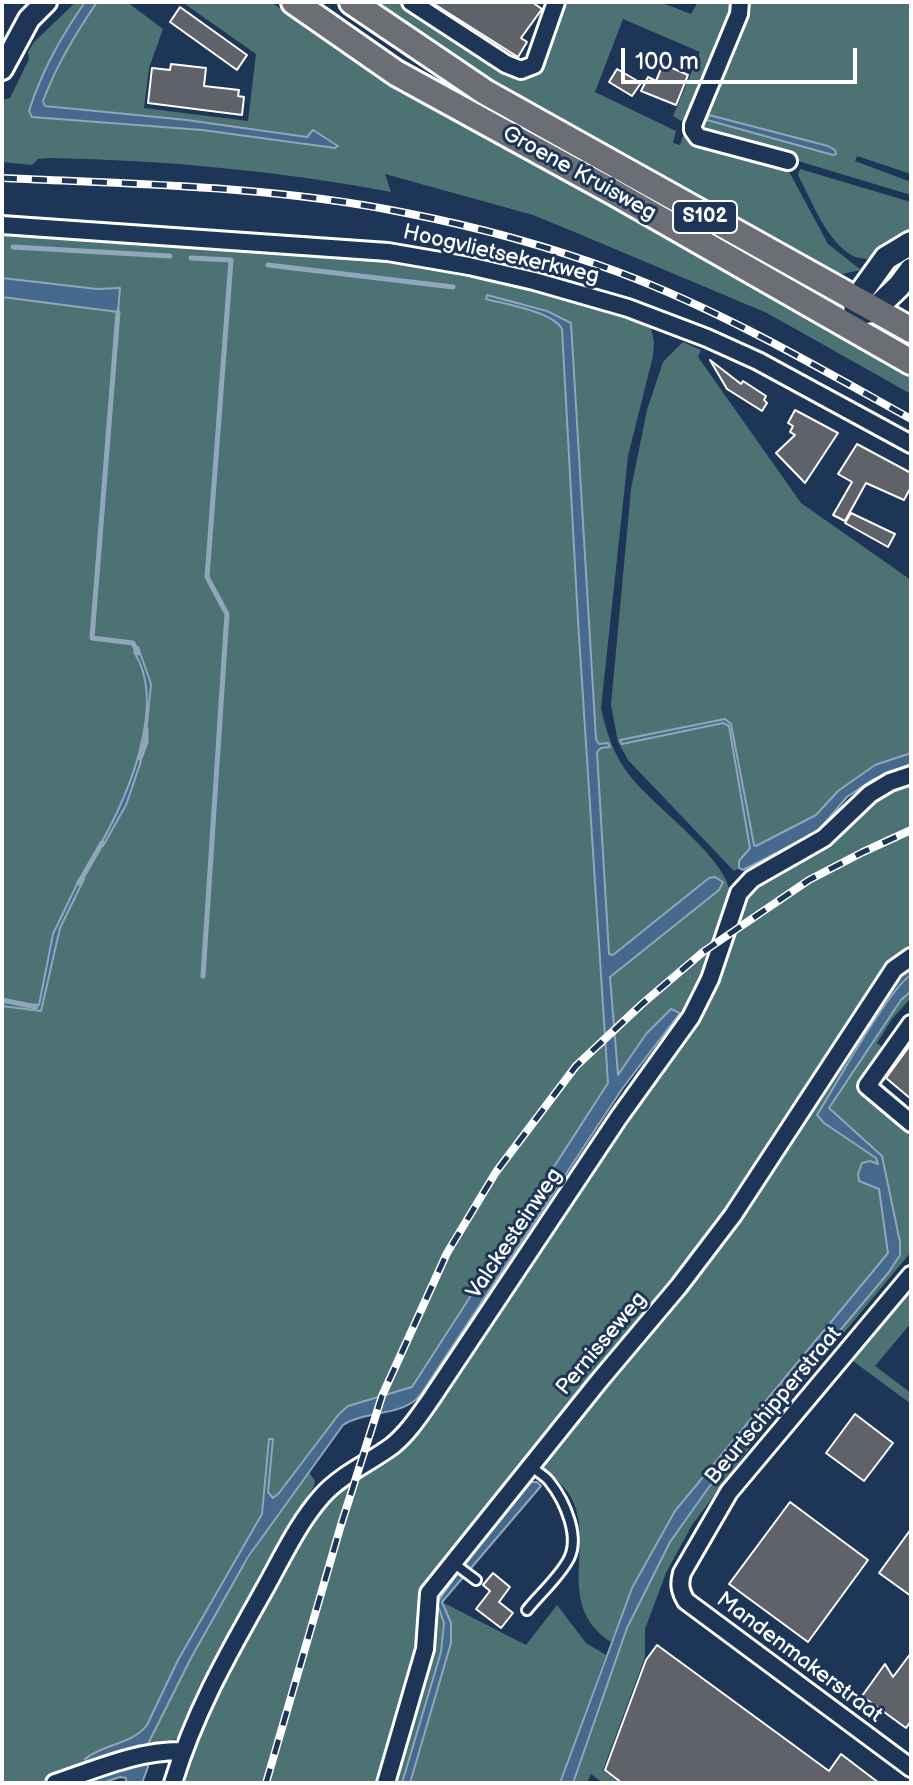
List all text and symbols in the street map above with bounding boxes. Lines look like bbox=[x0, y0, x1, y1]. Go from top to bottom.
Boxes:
scale bar bbox=[625, 32, 861, 82]
text: 100 m bbox=[635, 47, 699, 76]
street label: Groene Kruisweg bbox=[498, 121, 660, 227]
road number: S102 bbox=[673, 201, 737, 233]
street label: Hoogvlietsekerkweg bbox=[400, 220, 602, 290]
street label: Valckesteinweg bbox=[462, 1164, 568, 1304]
street label: Pernisseweg bbox=[551, 1287, 653, 1401]
street label: Beurtschipperstraat bbox=[700, 1322, 848, 1490]
street label: Mandenmakerstraat bbox=[711, 1587, 887, 1729]

